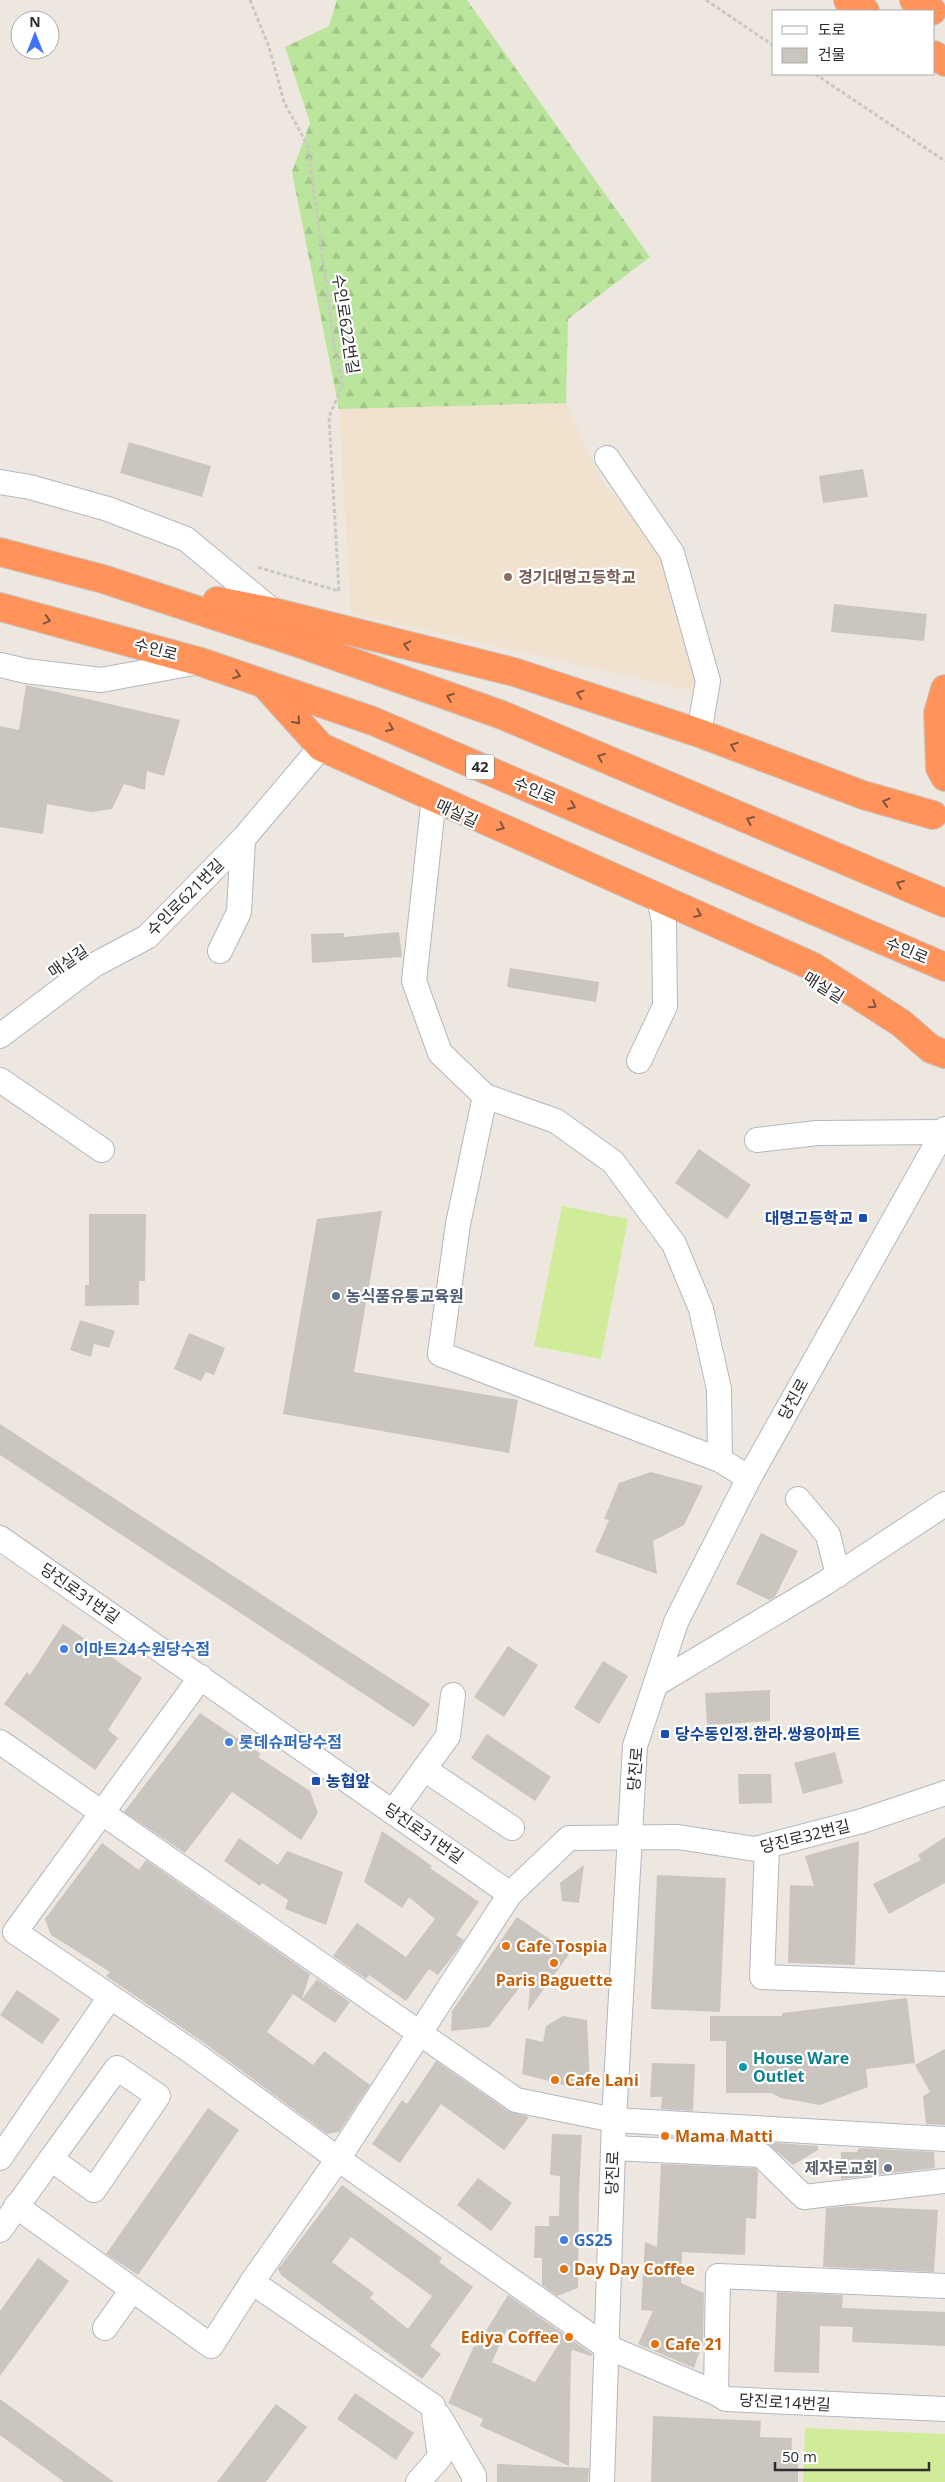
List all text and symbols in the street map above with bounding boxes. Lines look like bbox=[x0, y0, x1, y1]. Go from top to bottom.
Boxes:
north arrow bbox=[10, 10, 60, 60]
legend bbox=[772, 10, 935, 75]
text: N bbox=[29, 12, 41, 31]
text: 도로 bbox=[818, 19, 846, 39]
text: 건물 bbox=[818, 44, 846, 64]
street label: 수인로622번길 bbox=[327, 272, 365, 376]
place label: 경기대명고등학교 bbox=[518, 566, 636, 588]
marker: 경기대명고등학교 bbox=[502, 571, 514, 583]
one-way arrow bbox=[43, 614, 51, 625]
street label: 수인로 bbox=[132, 633, 180, 665]
one-way arrow bbox=[402, 640, 411, 651]
one-way arrow bbox=[232, 669, 241, 679]
one-way arrow bbox=[576, 690, 584, 700]
one-way arrow bbox=[446, 693, 455, 703]
one-way arrow bbox=[292, 715, 301, 724]
one-way arrow bbox=[385, 722, 394, 733]
one-way arrow bbox=[730, 742, 738, 752]
one-way arrow bbox=[597, 753, 606, 763]
road number: 42 bbox=[466, 754, 494, 780]
street label: 수인로 bbox=[510, 771, 560, 809]
street label: 매실길 bbox=[432, 794, 482, 832]
one-way arrow bbox=[883, 797, 891, 807]
one-way arrow bbox=[567, 801, 575, 811]
one-way arrow bbox=[746, 816, 755, 827]
one-way arrow bbox=[496, 820, 505, 831]
street label: 수인로621번길 bbox=[141, 853, 229, 941]
one-way arrow bbox=[896, 879, 905, 890]
one-way arrow bbox=[693, 908, 702, 919]
street label: 수인로 bbox=[882, 931, 932, 969]
street label: 매실길 bbox=[44, 939, 92, 983]
street label: 매실길 bbox=[799, 966, 849, 1008]
one-way arrow bbox=[868, 998, 877, 1008]
place label: 대명고등학교 bbox=[765, 1207, 853, 1229]
marker: 대명고등학교 bbox=[857, 1212, 869, 1224]
place label: 농식품유통교육원 bbox=[346, 1285, 464, 1307]
marker: 농식품유통교육원 bbox=[330, 1290, 342, 1302]
street label: 당진로 bbox=[773, 1374, 813, 1424]
street label: 당진로31번길 bbox=[36, 1558, 124, 1628]
place label: 이마트24수원당수점 bbox=[74, 1638, 210, 1660]
marker: 이마트24수원당수점 bbox=[58, 1643, 70, 1655]
place label: 당수동인정.한라.쌍용아파트 bbox=[675, 1723, 861, 1745]
marker: 당수동인정.한라.쌍용아파트 bbox=[659, 1728, 671, 1740]
place label: 롯데슈퍼당수점 bbox=[239, 1731, 342, 1753]
marker: 롯데슈퍼당수점 bbox=[223, 1736, 235, 1748]
street label: 당진로 bbox=[622, 1746, 648, 1792]
place label: 농협앞 bbox=[326, 1770, 370, 1792]
marker: 농협앞 bbox=[310, 1775, 322, 1787]
street label: 당진로31번길 bbox=[380, 1798, 468, 1868]
street label: 당진로32번길 bbox=[758, 1814, 852, 1858]
place label: Cafe Tospia bbox=[516, 1935, 607, 1957]
marker: Cafe Tospia bbox=[500, 1940, 512, 1952]
marker: Paris Baguette bbox=[548, 1957, 560, 1969]
place label: Paris Baguette bbox=[496, 1969, 612, 1991]
place label: House Ware Outlet bbox=[753, 2047, 849, 2087]
marker: House Ware Outlet bbox=[737, 2061, 749, 2073]
place label: Cafe Lani bbox=[565, 2069, 639, 2091]
marker: Cafe Lani bbox=[549, 2074, 561, 2086]
place label: Mama Matti bbox=[675, 2125, 773, 2147]
marker: Mama Matti bbox=[659, 2130, 671, 2142]
street label: 당진로 bbox=[600, 2150, 624, 2195]
place label: 제자로교회 bbox=[804, 2157, 878, 2179]
marker: 제자로교회 bbox=[882, 2162, 894, 2174]
place label: GS25 bbox=[574, 2229, 613, 2251]
marker: GS25 bbox=[558, 2234, 570, 2246]
place label: Day Day Coffee bbox=[574, 2258, 695, 2280]
marker: Day Day Coffee bbox=[558, 2263, 570, 2275]
place label: Ediya Coffee bbox=[461, 2326, 559, 2348]
marker: Ediya Coffee bbox=[563, 2331, 575, 2343]
place label: Cafe 21 bbox=[665, 2333, 723, 2355]
marker: Cafe 21 bbox=[649, 2338, 661, 2350]
street label: 당진로14번길 bbox=[739, 2389, 831, 2415]
scale bar bbox=[775, 2440, 929, 2472]
text: 50 m bbox=[782, 2446, 817, 2466]

